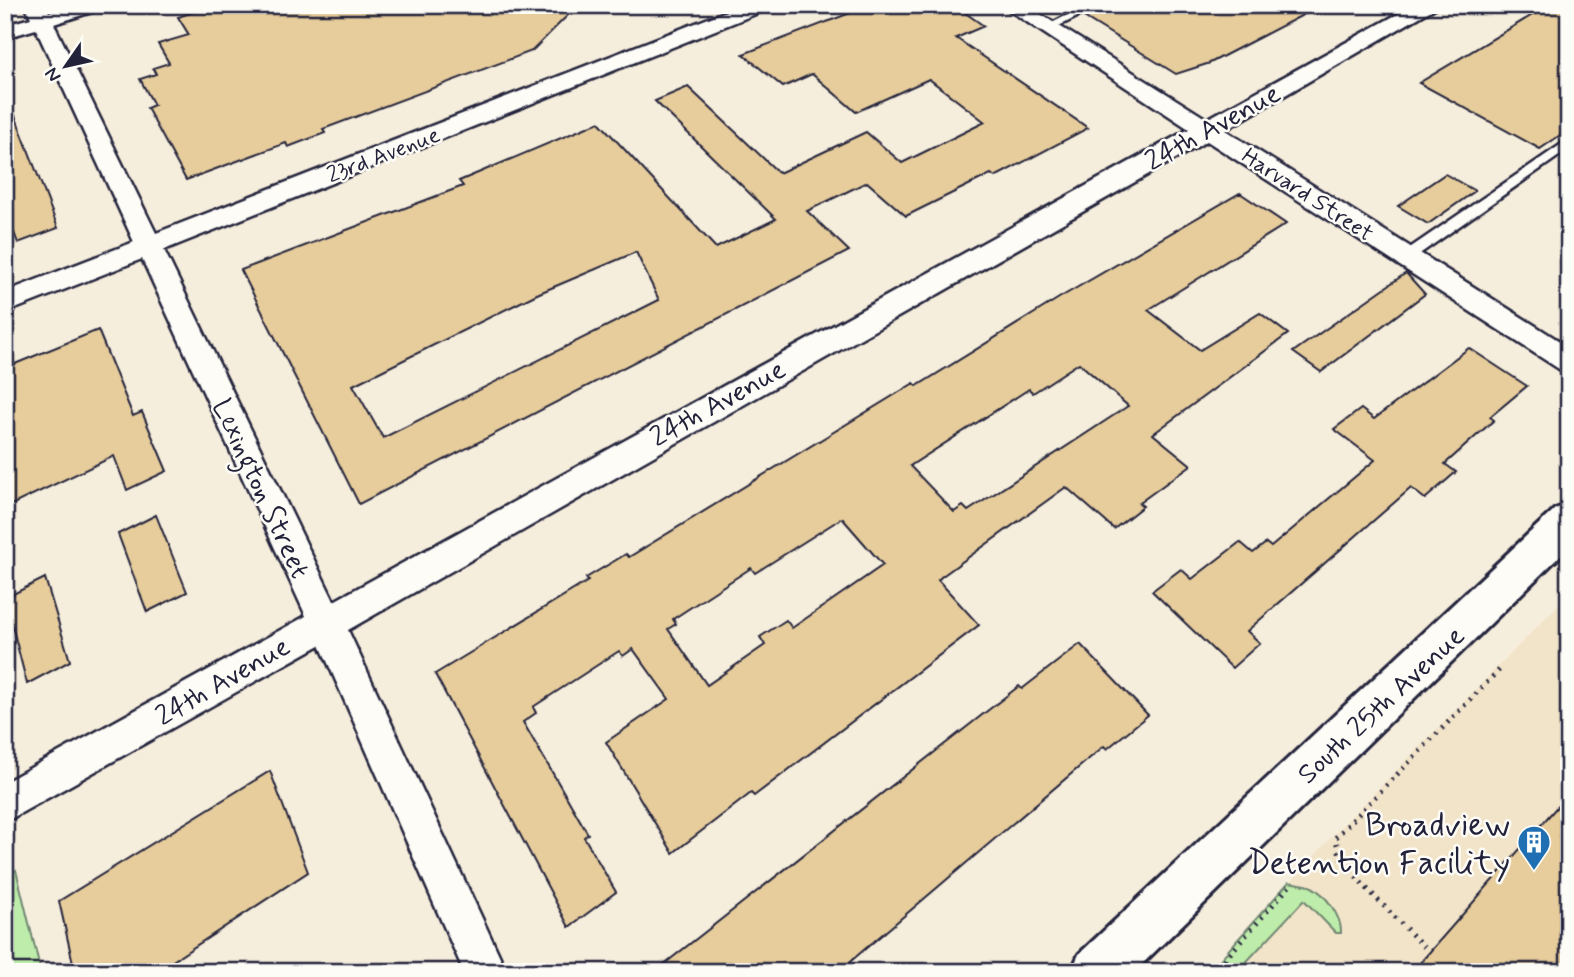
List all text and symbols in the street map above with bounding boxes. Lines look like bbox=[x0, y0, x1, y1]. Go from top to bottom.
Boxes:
north arrow bbox=[32, 32, 102, 102]
text: N bbox=[39, 62, 67, 87]
street label: 24th Avenue bbox=[1139, 76, 1288, 181]
street label: 23rd Avenue bbox=[323, 121, 444, 191]
street label: Harvard Street bbox=[1235, 142, 1379, 250]
street label: 24th Avenue bbox=[644, 352, 793, 457]
street label: Lexington Street bbox=[199, 393, 318, 586]
street label: South 25th Avenue bbox=[1290, 619, 1473, 793]
street label: 24th Avenue bbox=[149, 629, 297, 736]
place label: Broadview Detention Facility bbox=[1248, 804, 1510, 886]
building icon: Broadview Detention Facility bbox=[1515, 823, 1553, 872]

